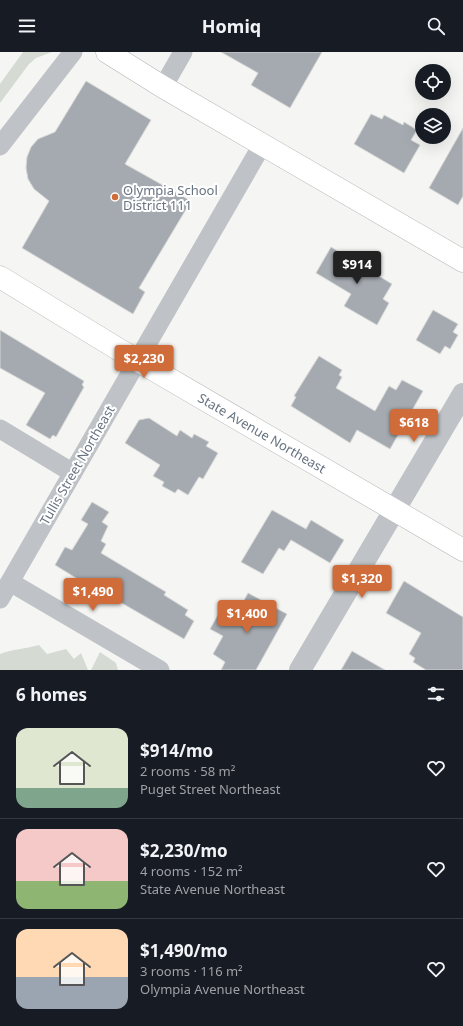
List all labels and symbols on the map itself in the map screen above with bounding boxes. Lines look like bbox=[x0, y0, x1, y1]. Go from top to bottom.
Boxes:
place label: Olympia School District 111 bbox=[123, 181, 218, 214]
marker: Olympia School District 111 bbox=[110, 192, 120, 202]
pin: $914 bbox=[333, 251, 381, 285]
pin: $2,230 bbox=[111, 345, 177, 379]
street label: State Avenue Northeast bbox=[195, 389, 330, 477]
street label: Tullis Street Northeast bbox=[35, 402, 119, 528]
pin: $618 bbox=[390, 409, 438, 443]
pin: $1,320 bbox=[329, 565, 395, 599]
pin: $1,490 bbox=[60, 578, 126, 612]
pin: $1,400 bbox=[214, 600, 280, 634]

